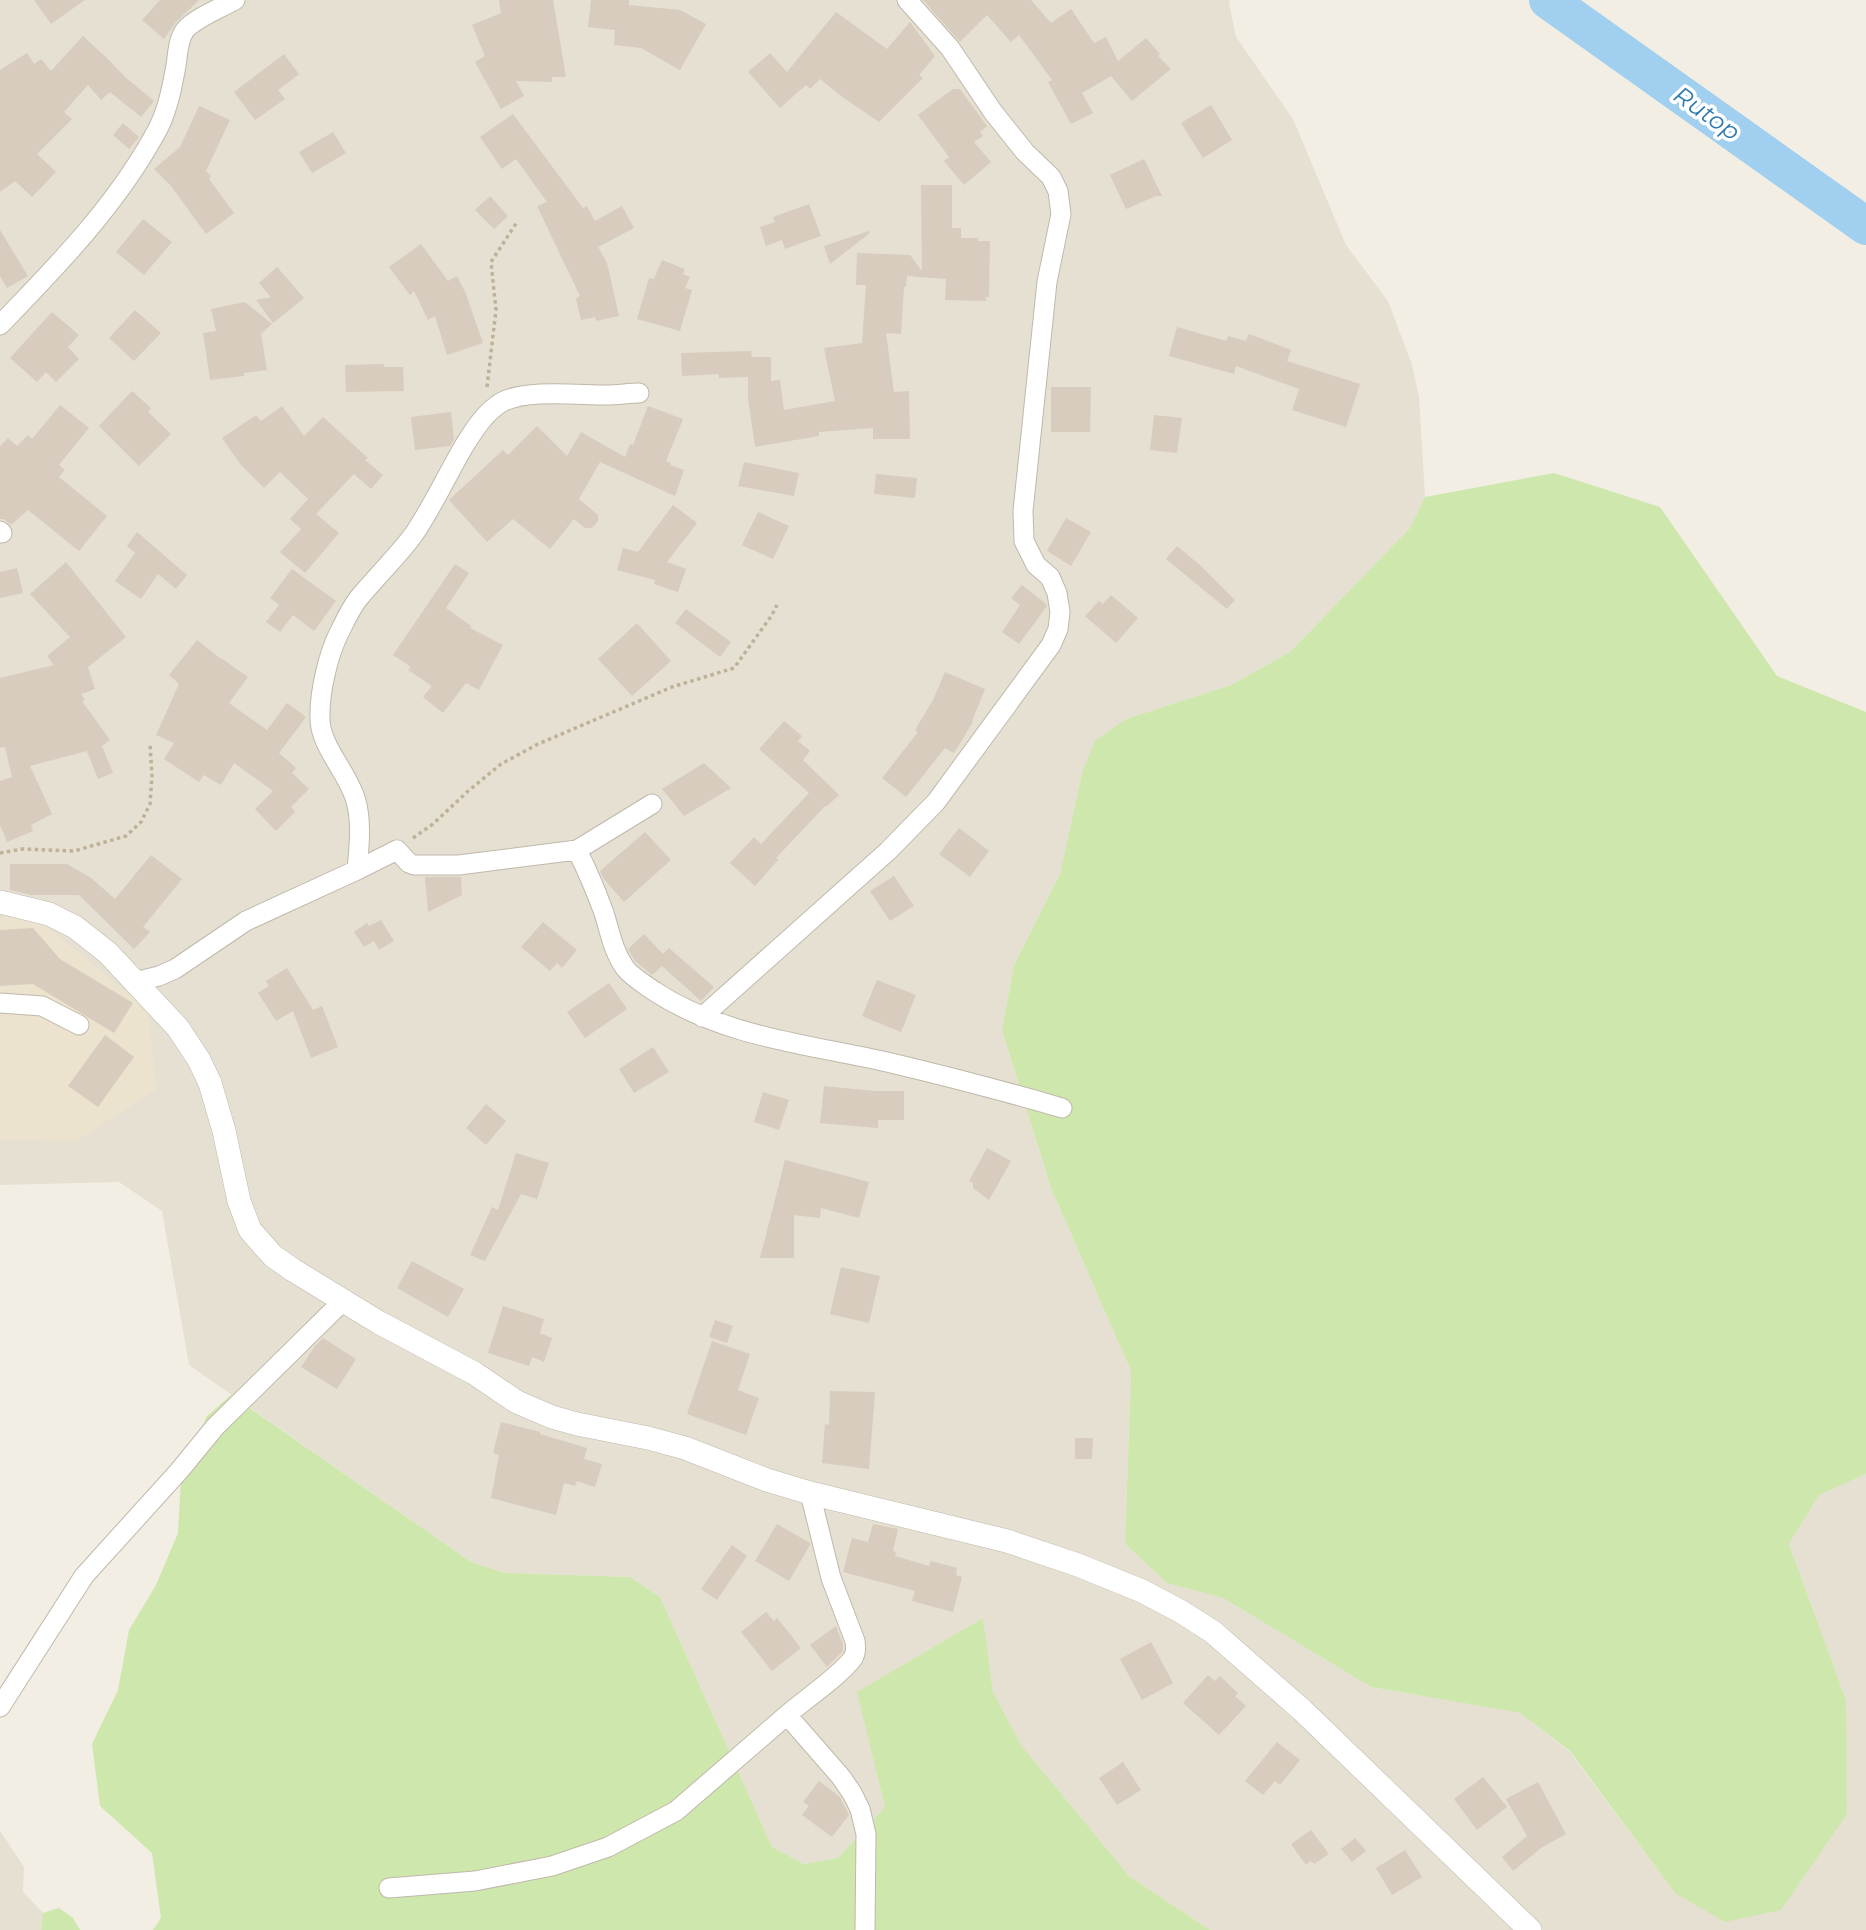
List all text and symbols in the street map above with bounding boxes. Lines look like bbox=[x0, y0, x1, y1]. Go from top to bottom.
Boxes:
water label: Rutop bbox=[1668, 80, 1746, 146]

